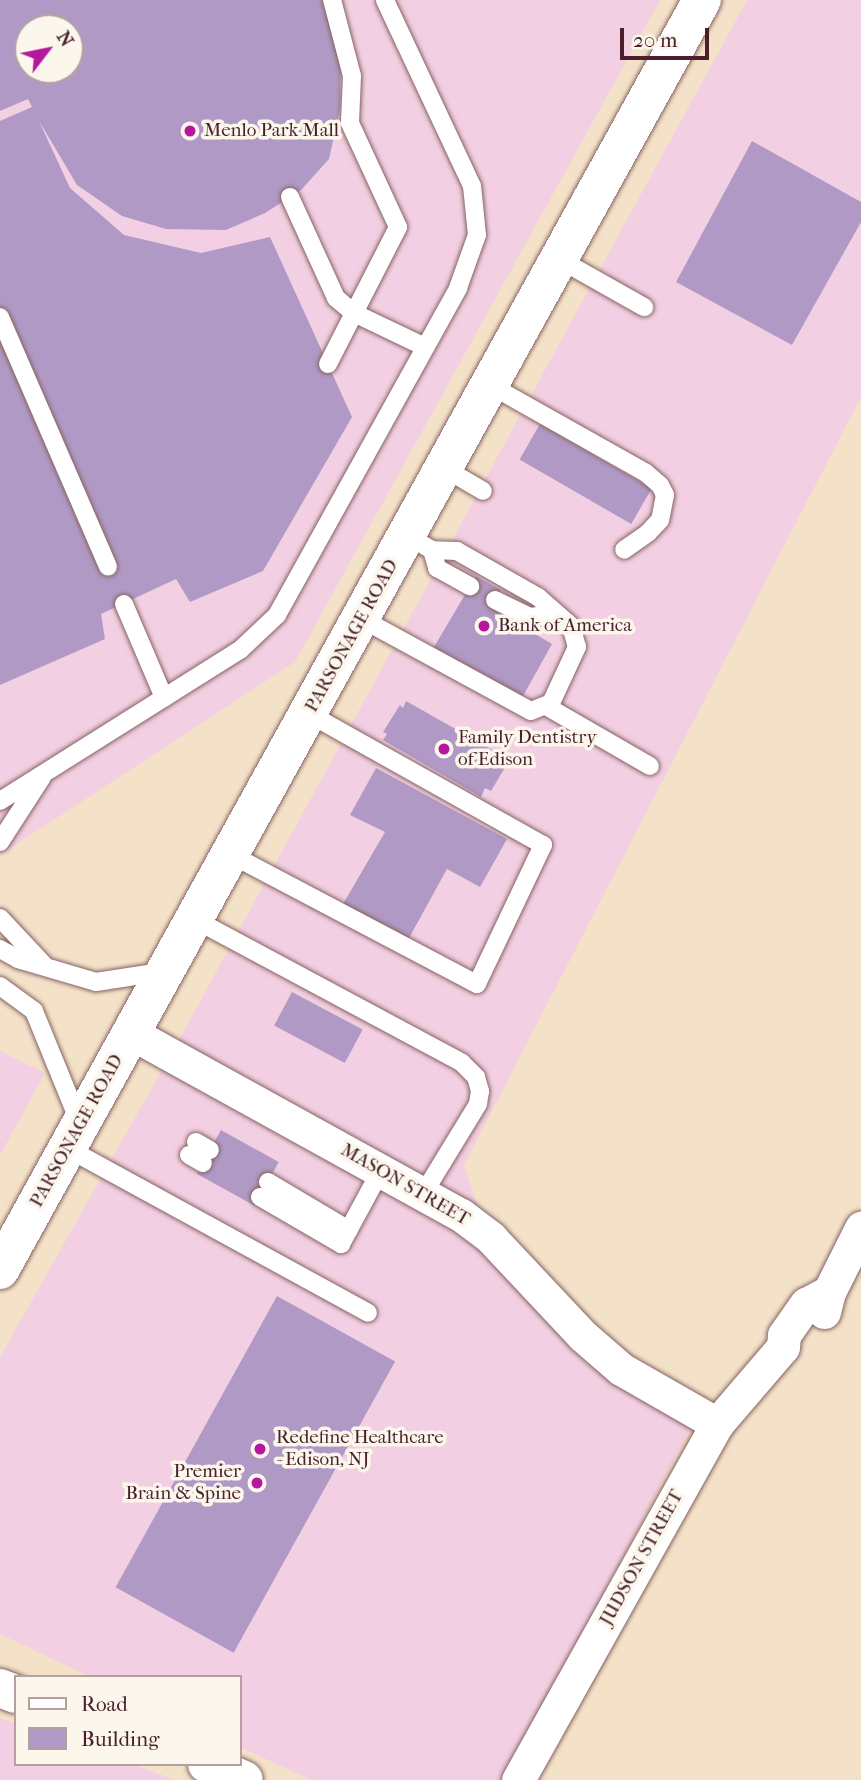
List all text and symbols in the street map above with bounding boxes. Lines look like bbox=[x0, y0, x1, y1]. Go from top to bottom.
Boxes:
north arrow bbox=[14, 14, 84, 84]
scale bar bbox=[623, 14, 712, 58]
text: N bbox=[52, 27, 78, 51]
text: 20 m bbox=[633, 28, 677, 52]
place label: Menlo Park Mall bbox=[204, 120, 339, 142]
marker: Menlo Park Mall bbox=[182, 123, 198, 139]
street label: PARSONAGE ROAD bbox=[301, 556, 403, 716]
place label: Bank of America bbox=[498, 615, 632, 637]
marker: Bank of America bbox=[476, 618, 492, 634]
place label: Family Dentistry of Edison bbox=[458, 727, 597, 771]
marker: Family Dentistry of Edison bbox=[436, 741, 452, 757]
street label: PARSONAGE ROAD bbox=[26, 1051, 128, 1211]
street label: MASON STREET bbox=[336, 1139, 474, 1231]
place label: Redefine Healthcare - Edison, NJ bbox=[276, 1427, 444, 1471]
marker: Redefine Healthcare - Edison, NJ bbox=[250, 1439, 270, 1459]
place label: Premier Brain & Spine bbox=[125, 1461, 241, 1505]
marker: Premier Brain & Spine bbox=[247, 1473, 267, 1493]
street label: JUDSON STREET bbox=[595, 1486, 689, 1630]
legend bbox=[14, 1675, 242, 1766]
text: Road bbox=[81, 1692, 128, 1716]
text: Building bbox=[81, 1727, 159, 1751]

